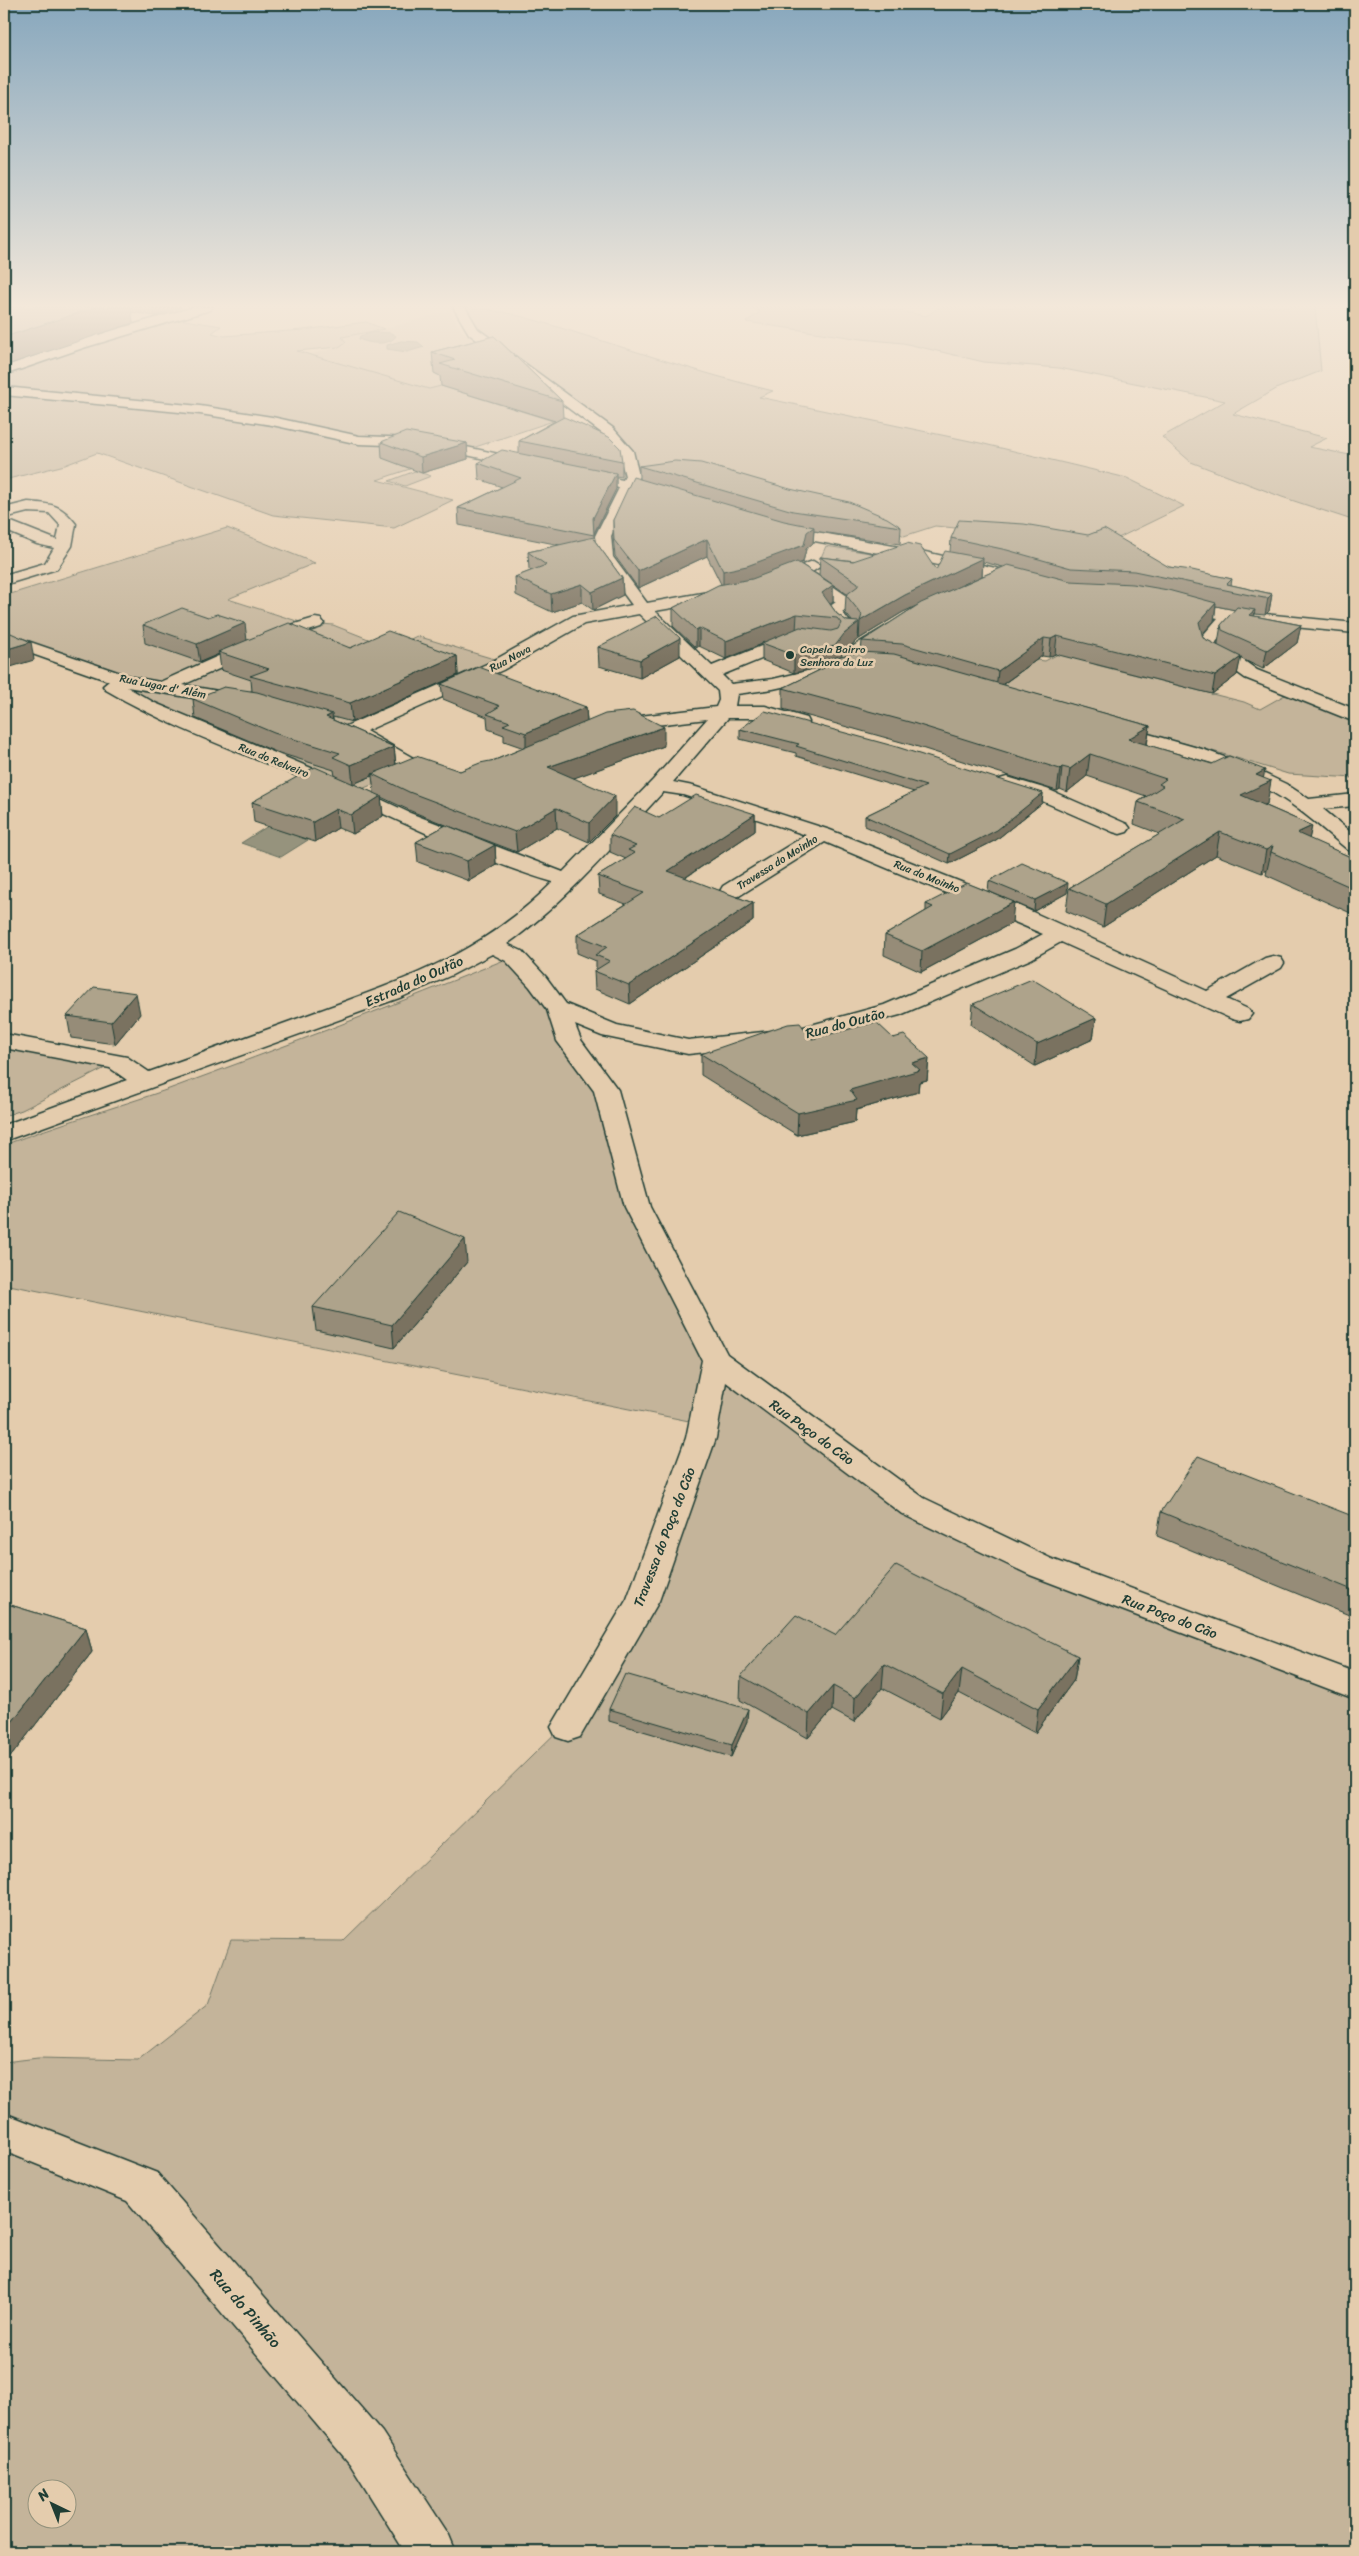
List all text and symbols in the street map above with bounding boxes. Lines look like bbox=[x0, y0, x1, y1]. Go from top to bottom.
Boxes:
street label: Rua Nova bbox=[486, 639, 535, 677]
place label: Capela Bairro Senhora da Luz bbox=[800, 640, 874, 672]
marker: Capela Bairro Senhora da Luz bbox=[784, 649, 796, 661]
street label: Rua Lugar d' Além bbox=[118, 669, 208, 704]
street label: Rua do Relveiro bbox=[236, 738, 312, 783]
street label: Travessa do Moinho bbox=[733, 829, 822, 895]
street label: Rua do Moinho bbox=[891, 855, 963, 899]
street label: Estrada do Outão bbox=[361, 949, 467, 1014]
street label: Rua do Outão bbox=[803, 1001, 888, 1046]
street label: Rua Poço do Cão bbox=[764, 1393, 860, 1472]
street label: Travessa do Poço do Cão bbox=[626, 1464, 703, 1611]
street label: Rua Poço do Cão bbox=[1118, 1587, 1221, 1646]
street label: Rua do Pinhão bbox=[202, 2262, 289, 2355]
north arrow bbox=[28, 2478, 78, 2528]
text: N bbox=[31, 2482, 56, 2508]

